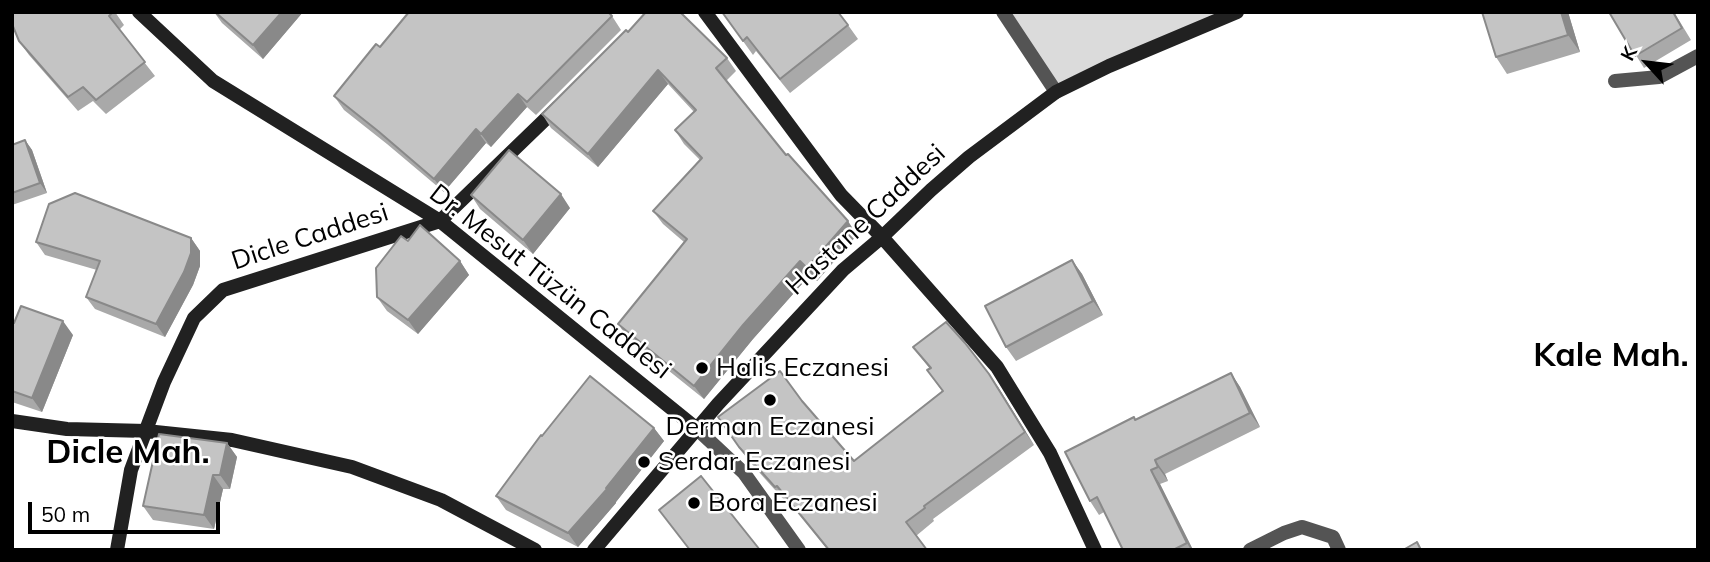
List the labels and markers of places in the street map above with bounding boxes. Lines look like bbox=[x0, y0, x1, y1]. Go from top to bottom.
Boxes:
place label: Halis Eczanesi bbox=[716, 352, 889, 384]
marker: Halis Eczanesi bbox=[694, 360, 710, 376]
marker: Derman Eczanesi bbox=[762, 392, 778, 408]
place label: Derman Eczanesi bbox=[666, 411, 874, 443]
place label: Serdar Eczanesi bbox=[658, 446, 851, 478]
marker: Serdar Eczanesi bbox=[636, 454, 652, 470]
place label: Bora Eczanesi bbox=[708, 487, 878, 519]
marker: Bora Eczanesi bbox=[686, 495, 702, 511]

